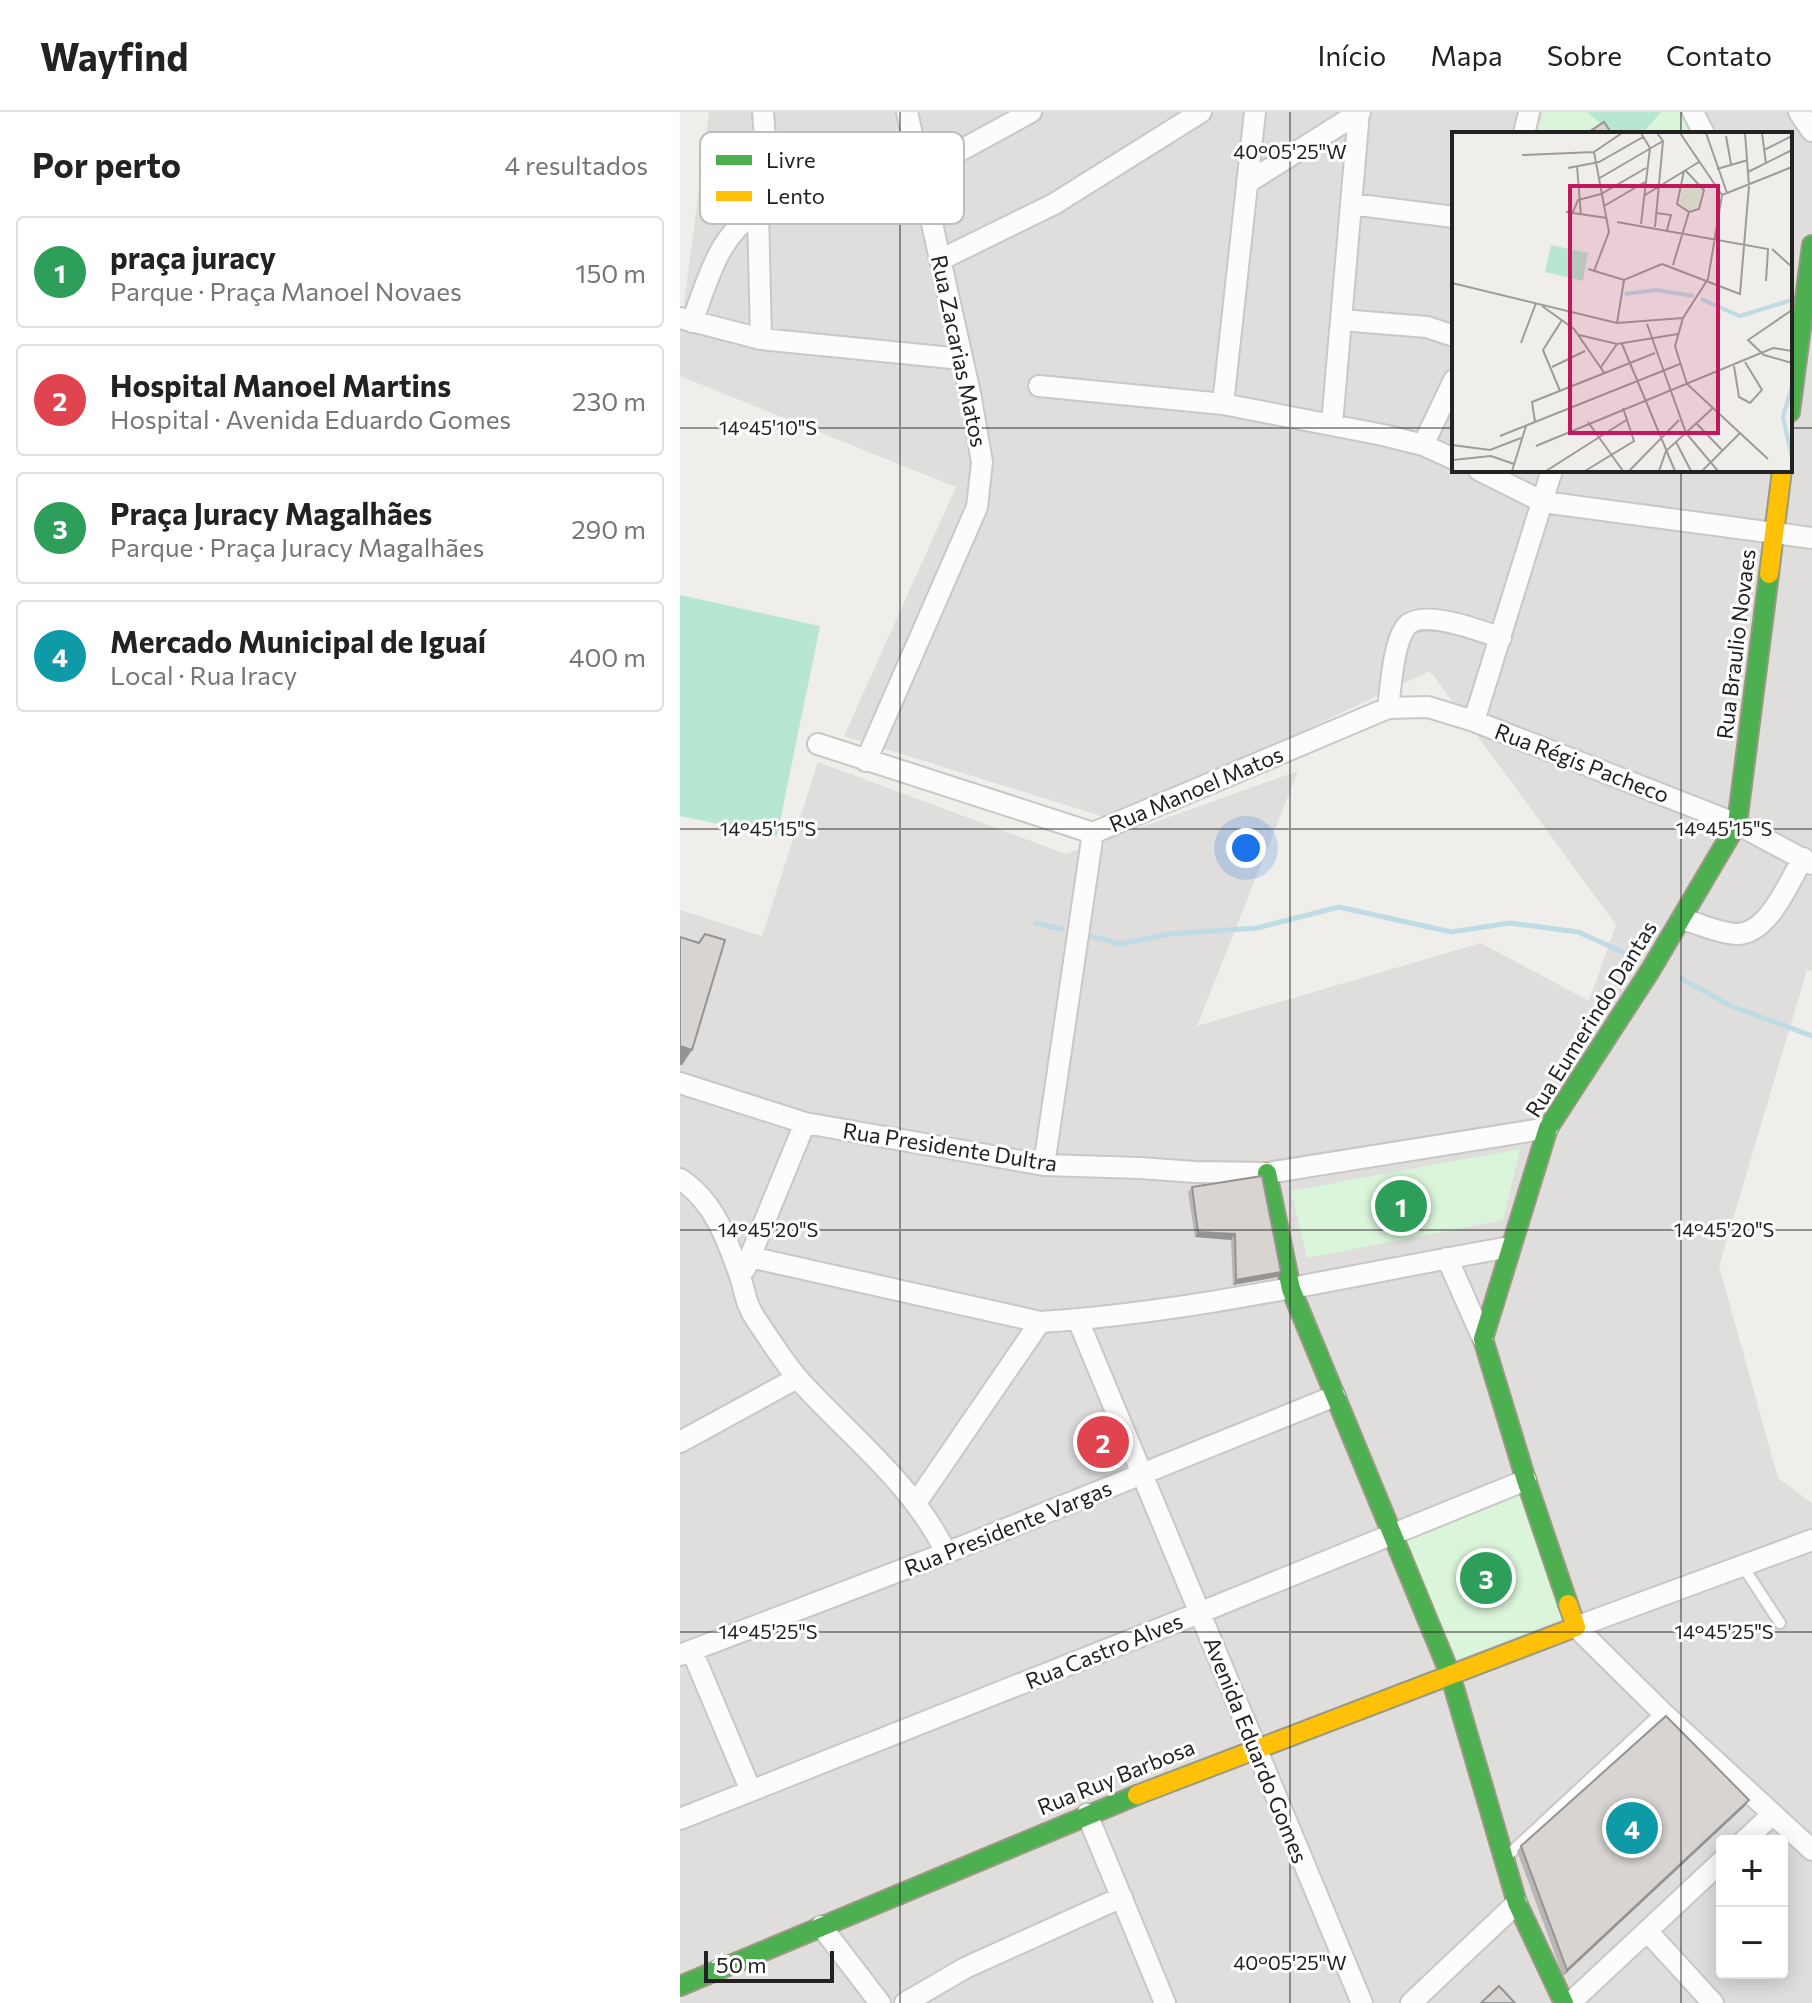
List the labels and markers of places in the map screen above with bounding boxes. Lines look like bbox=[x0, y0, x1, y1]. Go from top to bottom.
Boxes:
pin: 1 bbox=[1375, 1176, 1427, 1236]
pin: 2 bbox=[1077, 1412, 1129, 1472]
pin: 3 bbox=[1460, 1548, 1512, 1608]
pin: 4 bbox=[1606, 1798, 1658, 1858]

